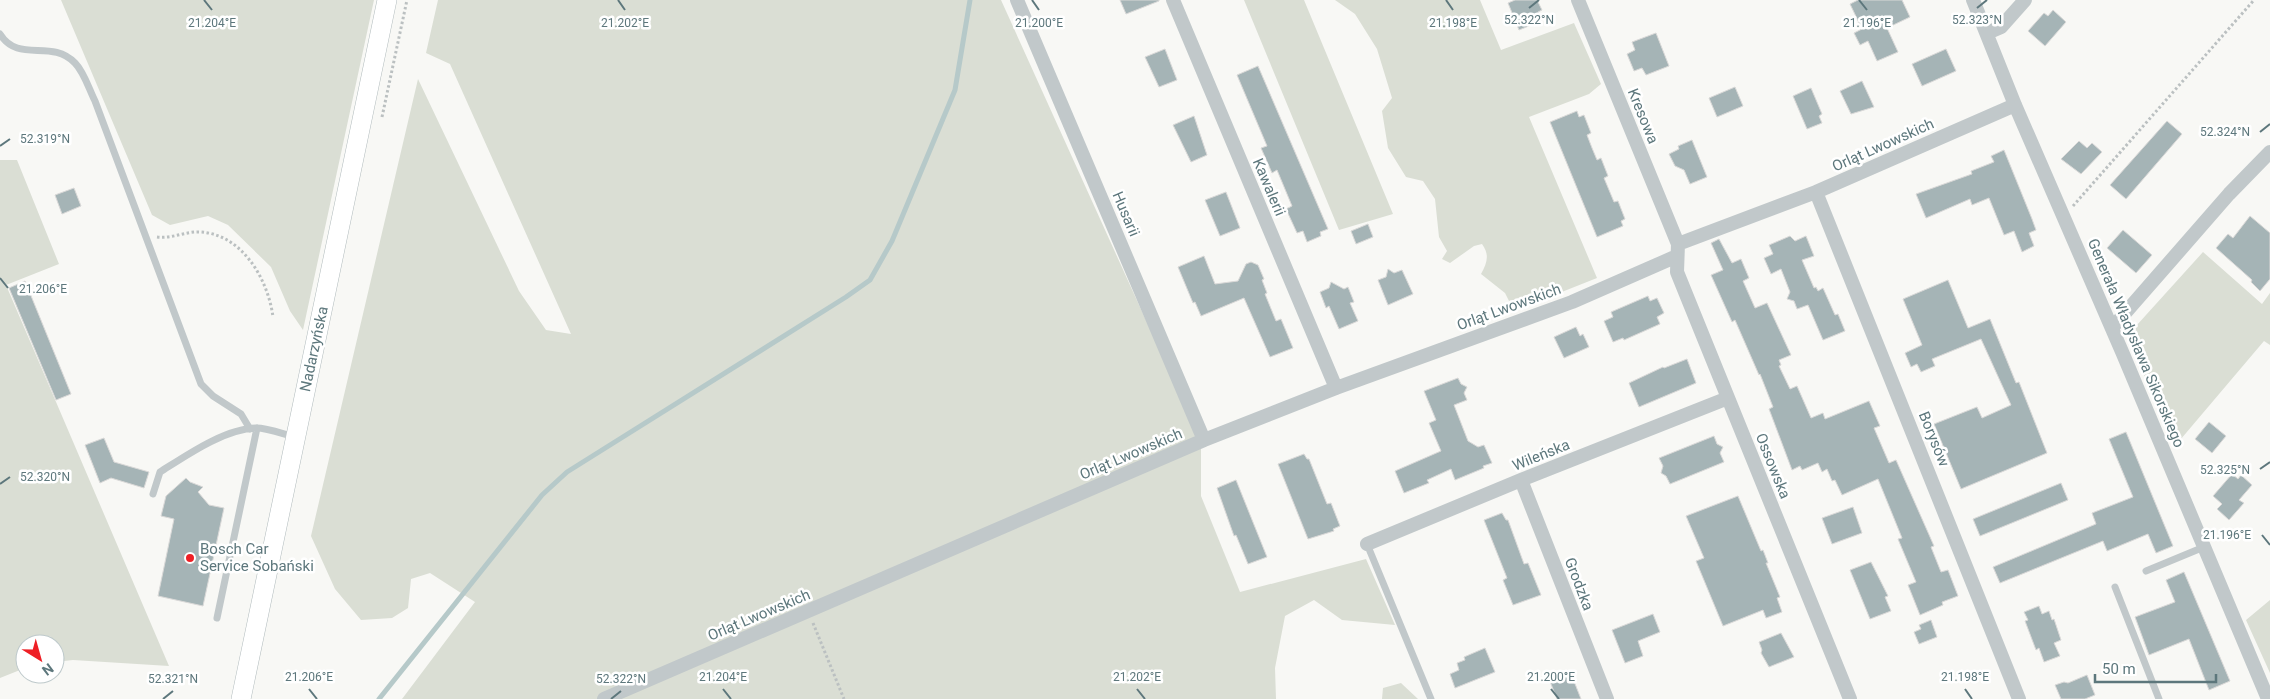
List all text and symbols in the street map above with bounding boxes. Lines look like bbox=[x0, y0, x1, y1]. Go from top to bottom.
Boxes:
text: 52.322°N bbox=[1504, 13, 1554, 27]
text: 52.323°N bbox=[1952, 13, 2002, 27]
text: 21.204°E bbox=[188, 16, 236, 30]
text: 21.202°E bbox=[601, 16, 649, 30]
text: 21.200°E bbox=[1015, 16, 1063, 30]
text: 21.198°E bbox=[1429, 16, 1477, 30]
text: 21.196°E bbox=[1843, 16, 1891, 30]
street label: Kresowa bbox=[1624, 86, 1662, 146]
street label: Orląt Lwowskich bbox=[1829, 115, 1937, 175]
text: 52.324°N bbox=[2200, 125, 2250, 139]
text: 52.319°N bbox=[20, 132, 70, 146]
street label: Kawalerii bbox=[1249, 155, 1289, 219]
street label: Husarii bbox=[1108, 189, 1144, 239]
street label: Generała Władysława Sikorskiego bbox=[2084, 236, 2188, 450]
street label: Orląt Lwowskich bbox=[1454, 280, 1564, 334]
text: 21.206°E bbox=[19, 282, 67, 296]
street label: Nadarzyńska bbox=[296, 305, 332, 393]
street label: Borysów bbox=[1915, 409, 1953, 469]
street label: Orląt Lwowskich bbox=[1077, 424, 1185, 484]
street label: Ossowska bbox=[1752, 431, 1794, 501]
street label: Wileńska bbox=[1510, 435, 1572, 475]
text: 52.325°N bbox=[2200, 463, 2250, 477]
text: 52.320°N bbox=[20, 470, 70, 484]
text: 21.196°E bbox=[2203, 528, 2251, 542]
place label: Bosch Car Service Sobański bbox=[200, 540, 314, 575]
marker: Bosch Car Service Sobański bbox=[184, 552, 196, 564]
street label: Grodzka bbox=[1561, 555, 1597, 613]
street label: Orląt Lwowskich bbox=[705, 585, 813, 645]
north arrow bbox=[15, 634, 65, 684]
scale bar bbox=[2095, 652, 2216, 684]
text: N bbox=[39, 660, 57, 679]
text: 50 m bbox=[2102, 660, 2136, 678]
text: 21.206°E bbox=[285, 670, 333, 684]
text: 21.204°E bbox=[699, 670, 747, 684]
text: 21.202°E bbox=[1113, 670, 1161, 684]
text: 21.200°E bbox=[1527, 670, 1575, 684]
text: 21.198°E bbox=[1941, 670, 1989, 684]
text: 52.321°N bbox=[148, 672, 198, 686]
text: 52.322°N bbox=[596, 672, 646, 686]

